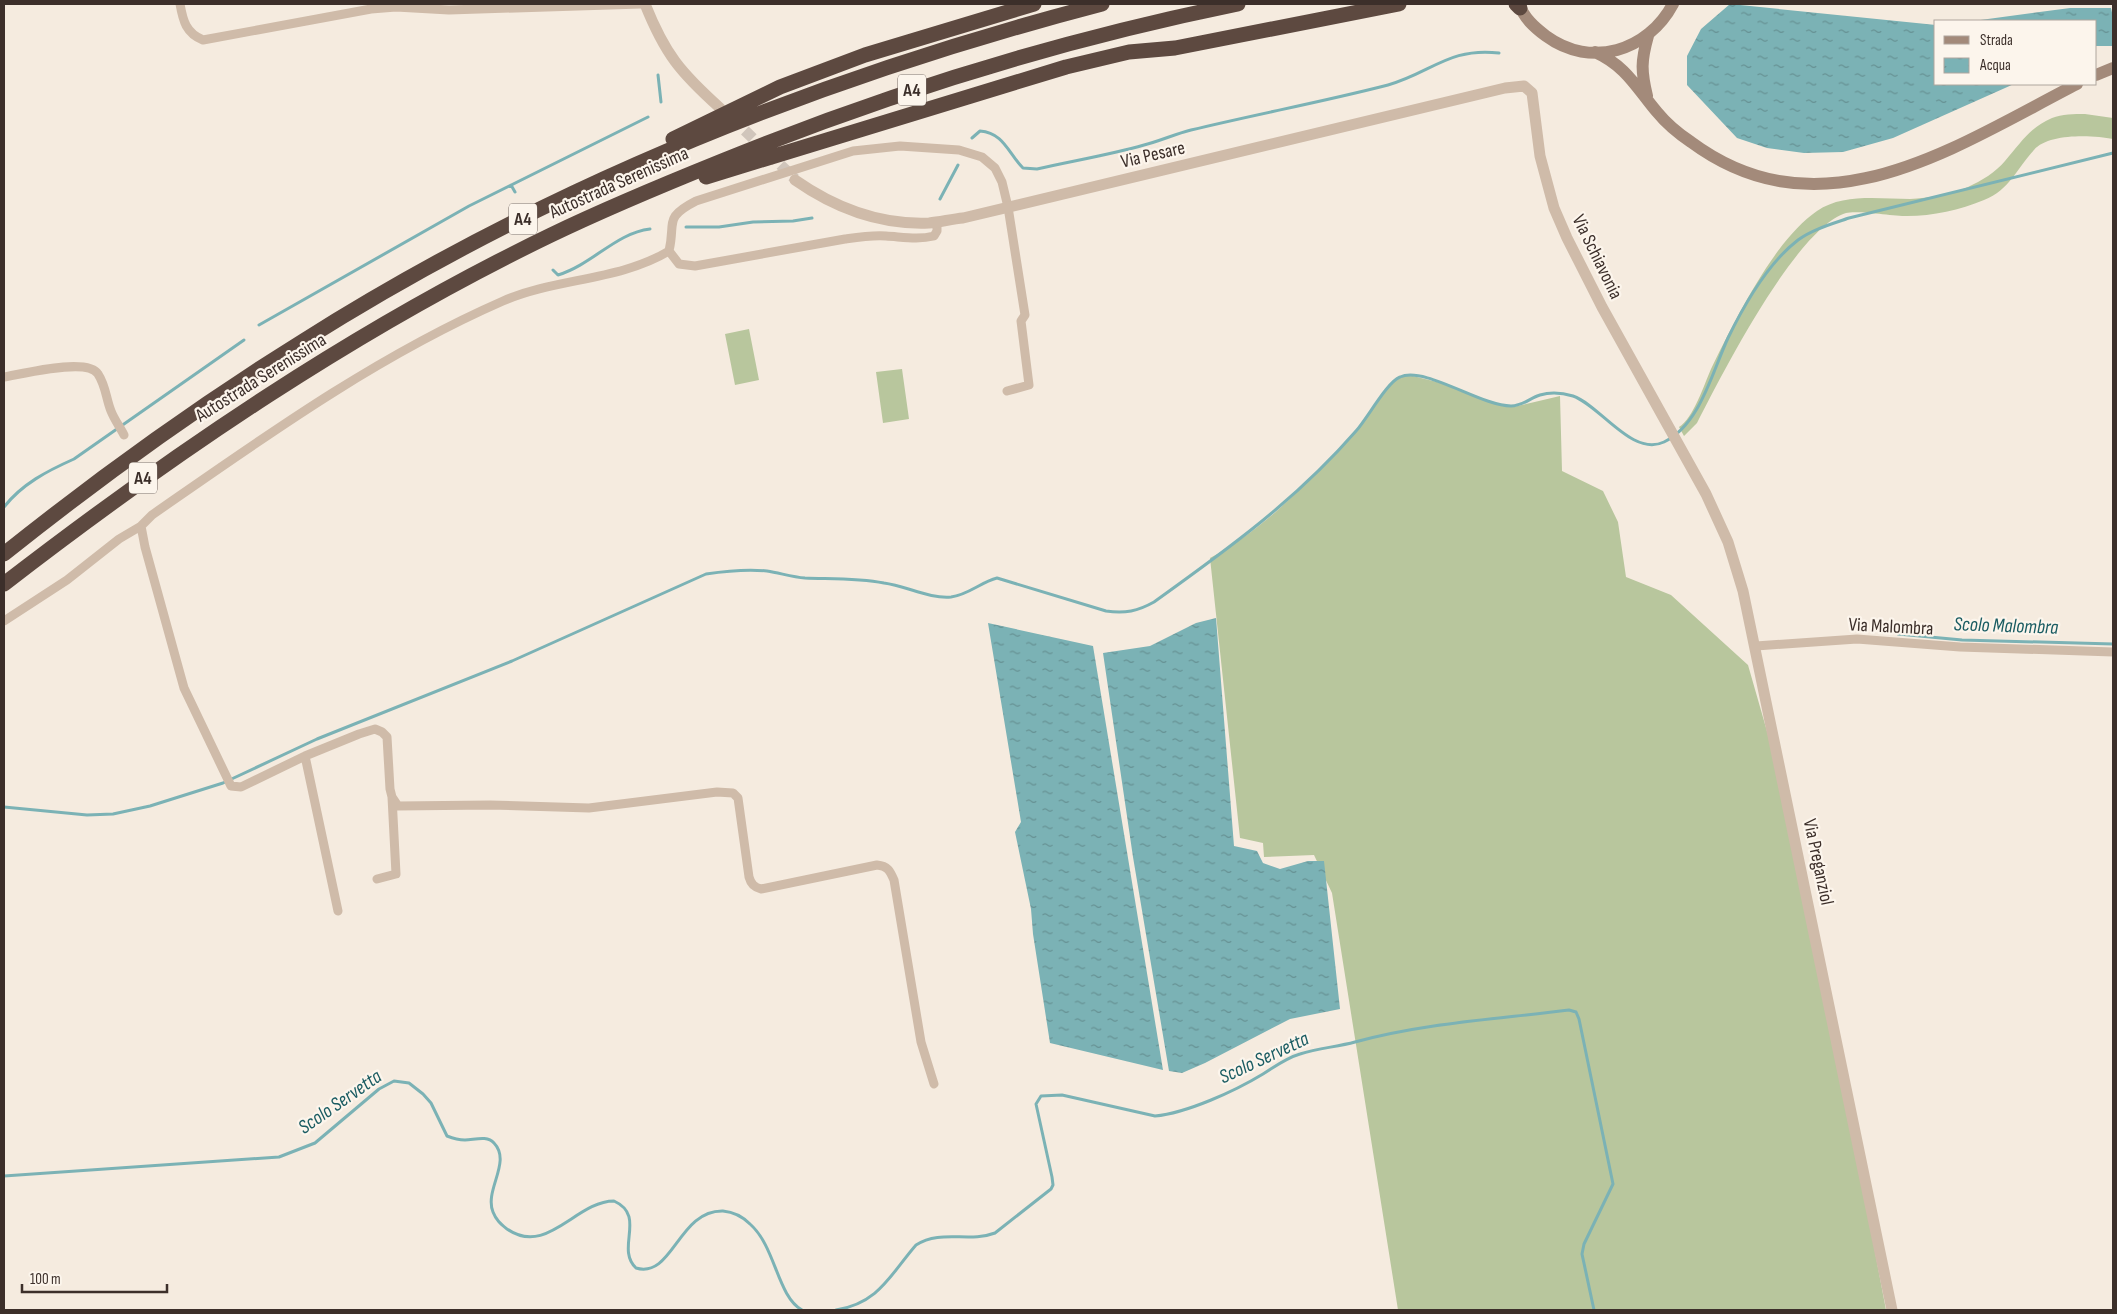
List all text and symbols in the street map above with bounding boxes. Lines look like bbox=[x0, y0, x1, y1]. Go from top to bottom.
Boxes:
legend bbox=[1934, 20, 2097, 85]
text: Strada bbox=[1980, 31, 2013, 50]
text: Acqua bbox=[1979, 56, 2011, 75]
road number: A4 bbox=[898, 74, 926, 106]
street label: Via Pesare bbox=[1119, 136, 1187, 174]
street label: Autostrada Serenissima bbox=[545, 142, 692, 224]
road number: A4 bbox=[509, 203, 537, 234]
street label: Via Schiavonia bbox=[1567, 211, 1627, 303]
street label: Autostrada Serenissima bbox=[191, 329, 331, 428]
road number: A4 bbox=[129, 462, 157, 493]
water label: Scolo Malombra bbox=[1953, 612, 2059, 640]
street label: Via Malombra bbox=[1848, 613, 1934, 641]
street label: Via Preganziol bbox=[1798, 817, 1838, 907]
water label: Scolo Servetta bbox=[1215, 1027, 1313, 1089]
water label: Scolo Servetta bbox=[294, 1065, 386, 1139]
scale bar bbox=[22, 1262, 168, 1294]
text: 100 m bbox=[30, 1270, 61, 1289]

